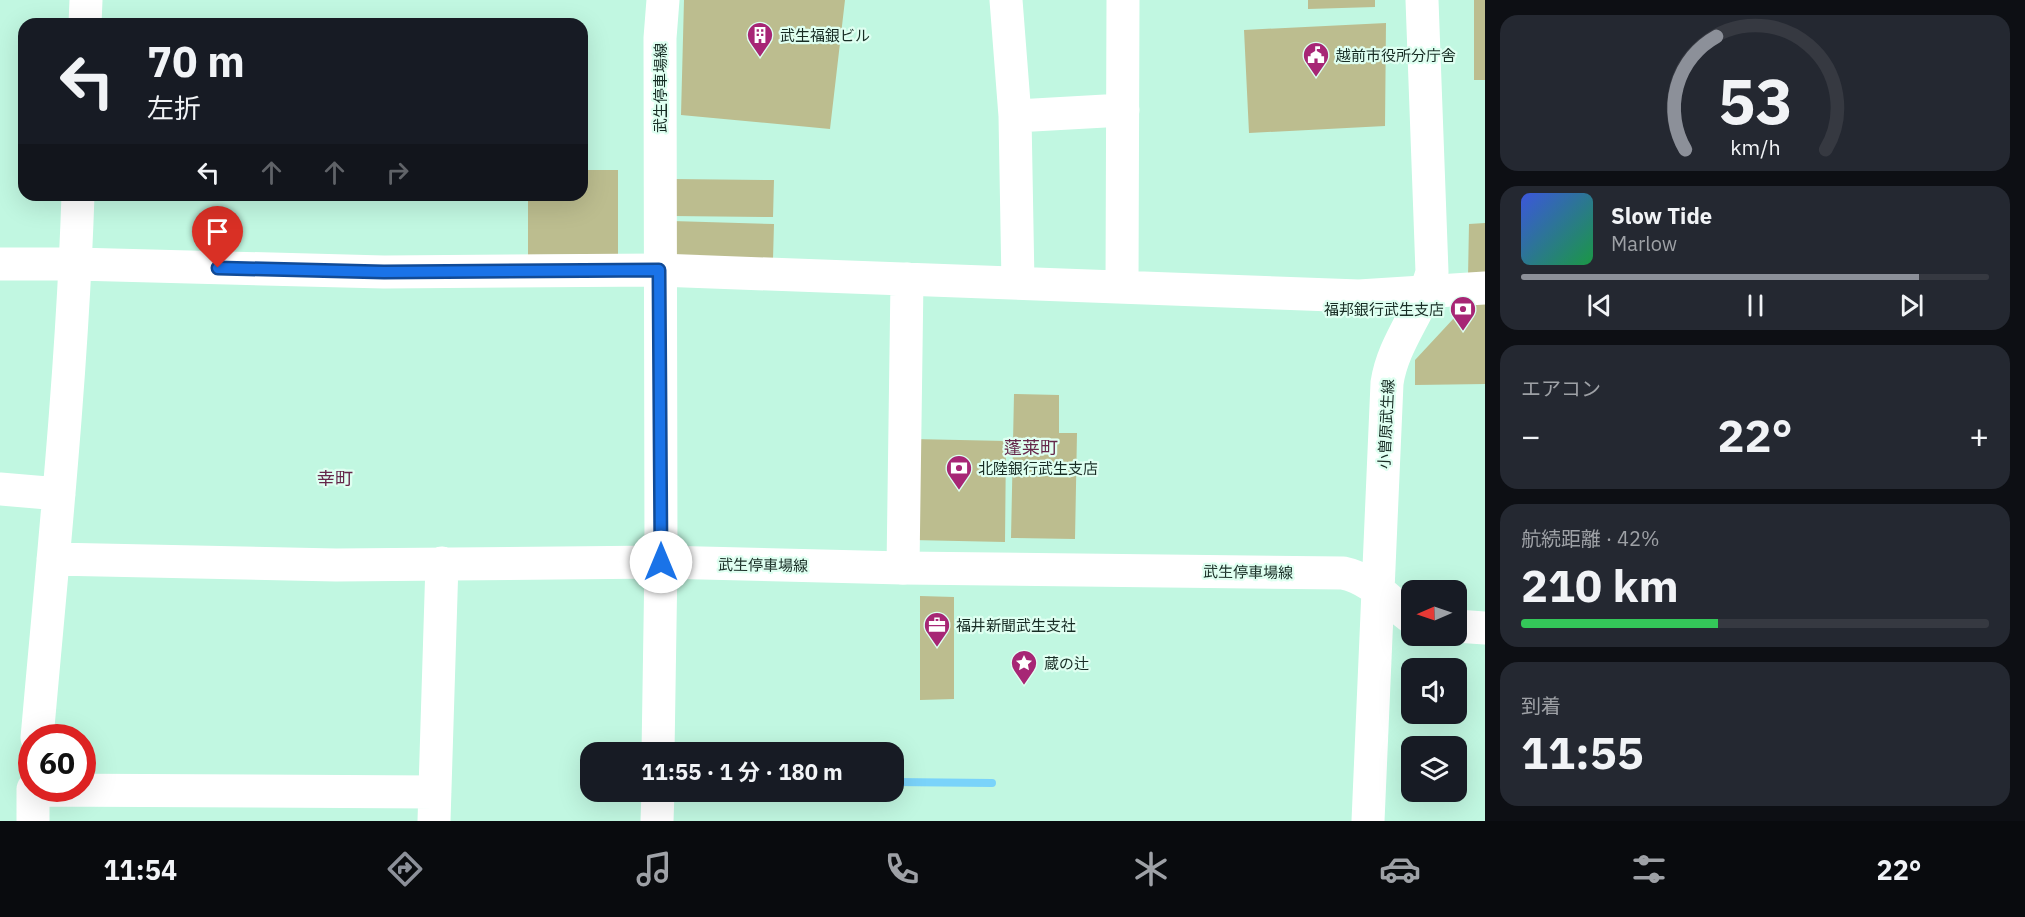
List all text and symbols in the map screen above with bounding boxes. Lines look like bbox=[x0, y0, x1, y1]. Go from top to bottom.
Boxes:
building icon: 武生福銀ビル bbox=[745, 20, 775, 58]
place label: 武生福銀ビル bbox=[780, 26, 870, 45]
text: 70 m bbox=[147, 34, 245, 89]
public building icon: 越前市役所分庁舎 bbox=[1301, 40, 1331, 78]
icon: left bbox=[48, 42, 126, 120]
street label: 武生停車場線 bbox=[651, 43, 670, 133]
place label: 越前市役所分庁舎 bbox=[1335, 46, 1456, 65]
text: 53 bbox=[1718, 60, 1792, 141]
text: 左折 bbox=[147, 90, 201, 125]
text: km/h bbox=[1730, 133, 1780, 161]
icon: left bbox=[192, 156, 225, 189]
icon: ahead bbox=[255, 156, 288, 189]
icon: ahead bbox=[318, 156, 351, 189]
icon: right bbox=[381, 156, 414, 189]
text: Slow Tide bbox=[1611, 201, 1712, 230]
pin bbox=[192, 206, 243, 268]
icon: arrive bbox=[201, 215, 234, 248]
text: Marlow bbox=[1611, 230, 1677, 257]
icon: previous bbox=[1583, 289, 1616, 322]
icon: pause bbox=[1739, 289, 1772, 322]
icon: next bbox=[1895, 289, 1928, 322]
bank icon: 福邦銀行武生支店 bbox=[1448, 294, 1478, 332]
place label: 福邦銀行武生支店 bbox=[1324, 300, 1444, 319]
text: エアコン bbox=[1521, 375, 1601, 402]
street label: 小曽原武生線 bbox=[1374, 379, 1398, 469]
text: 22° bbox=[1717, 406, 1793, 464]
text: − bbox=[1521, 414, 1541, 457]
text: + bbox=[1969, 414, 1989, 457]
district label: 蓬莱町 bbox=[1004, 436, 1058, 459]
bank icon: 北陸銀行武生支店 bbox=[944, 453, 974, 491]
place label: 北陸銀行武生支店 bbox=[978, 459, 1098, 478]
district label: 幸町 bbox=[317, 467, 353, 490]
text: 航続距離 · 42% bbox=[1521, 525, 1660, 552]
position arrow bbox=[629, 530, 693, 594]
street label: 武生停車場線 bbox=[718, 555, 808, 575]
text: 210 km bbox=[1521, 556, 1679, 614]
street label: 武生停車場線 bbox=[1203, 562, 1293, 582]
north arrow bbox=[1401, 580, 1467, 646]
map controls bbox=[1401, 580, 1467, 802]
office icon: 福井新聞武生支社 bbox=[922, 610, 952, 648]
place label: 福井新聞武生支社 bbox=[956, 616, 1076, 635]
place icon: 蔵の辻 bbox=[1009, 648, 1039, 686]
place label: 蔵の辻 bbox=[1044, 654, 1089, 673]
button: sound bbox=[1401, 658, 1467, 724]
text: 到着 bbox=[1521, 692, 1561, 719]
text: 11:55 bbox=[1521, 723, 1644, 781]
speed limit sign: 60 bbox=[18, 724, 96, 802]
button: layers bbox=[1401, 736, 1467, 802]
text: 11:55 · 1 分 · 180 m bbox=[641, 757, 843, 786]
icon: directions bbox=[384, 848, 426, 890]
icon: music bbox=[633, 848, 675, 890]
icon: phone bbox=[881, 848, 923, 890]
icon: climate bbox=[1130, 848, 1172, 890]
icon: car bbox=[1379, 848, 1421, 890]
icon: filters bbox=[1628, 848, 1670, 890]
text: 11:54 bbox=[103, 852, 177, 887]
text: 22° bbox=[1876, 852, 1922, 887]

